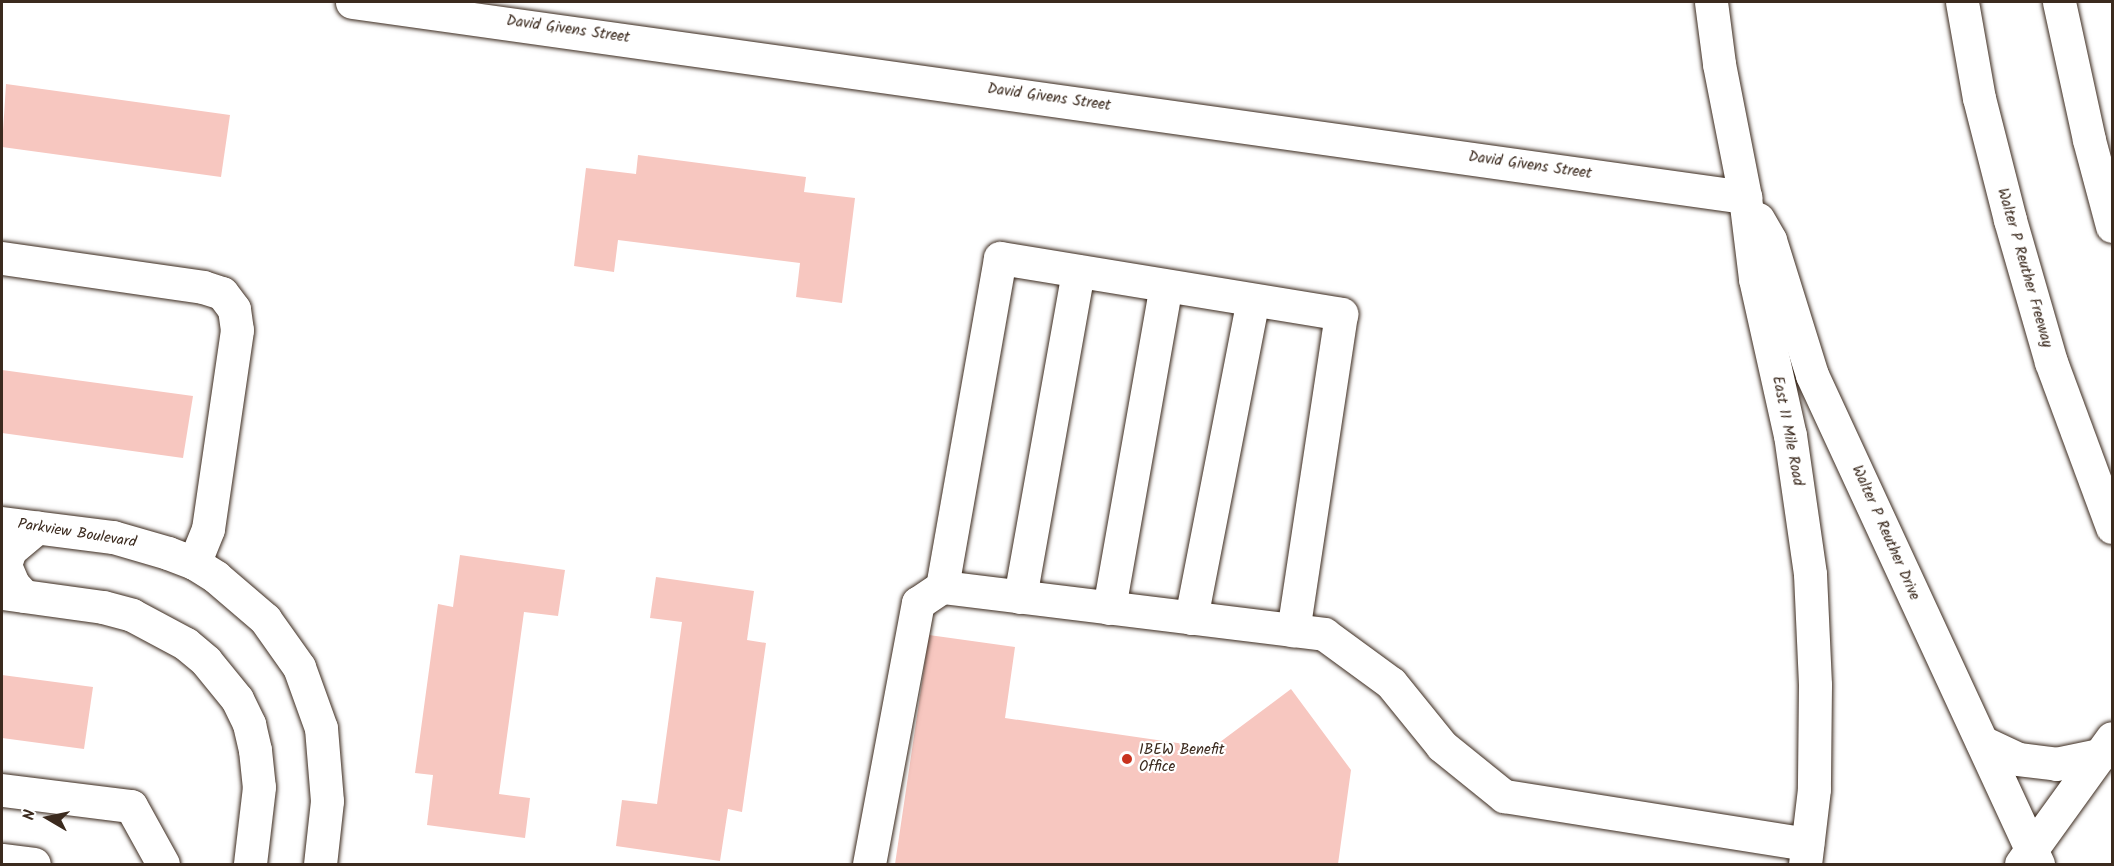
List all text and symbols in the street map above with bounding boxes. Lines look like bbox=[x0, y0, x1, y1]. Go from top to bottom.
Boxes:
street label: David Givens Street bbox=[505, 12, 631, 48]
street label: David Givens Street bbox=[986, 80, 1112, 116]
street label: David Givens Street bbox=[1467, 148, 1593, 184]
street label: Walter P Reuther Freeway bbox=[1993, 186, 2055, 350]
street label: East 11 Mile Road bbox=[1768, 375, 1806, 487]
street label: Walter P Reuther Drive bbox=[1847, 463, 1923, 603]
street label: Parkview Boulevard bbox=[16, 516, 138, 552]
place label: IBEW Benefit Office bbox=[1139, 741, 1224, 776]
marker: IBEW Benefit Office bbox=[1120, 752, 1134, 766]
north arrow bbox=[18, 788, 78, 848]
text: N bbox=[17, 808, 43, 822]

